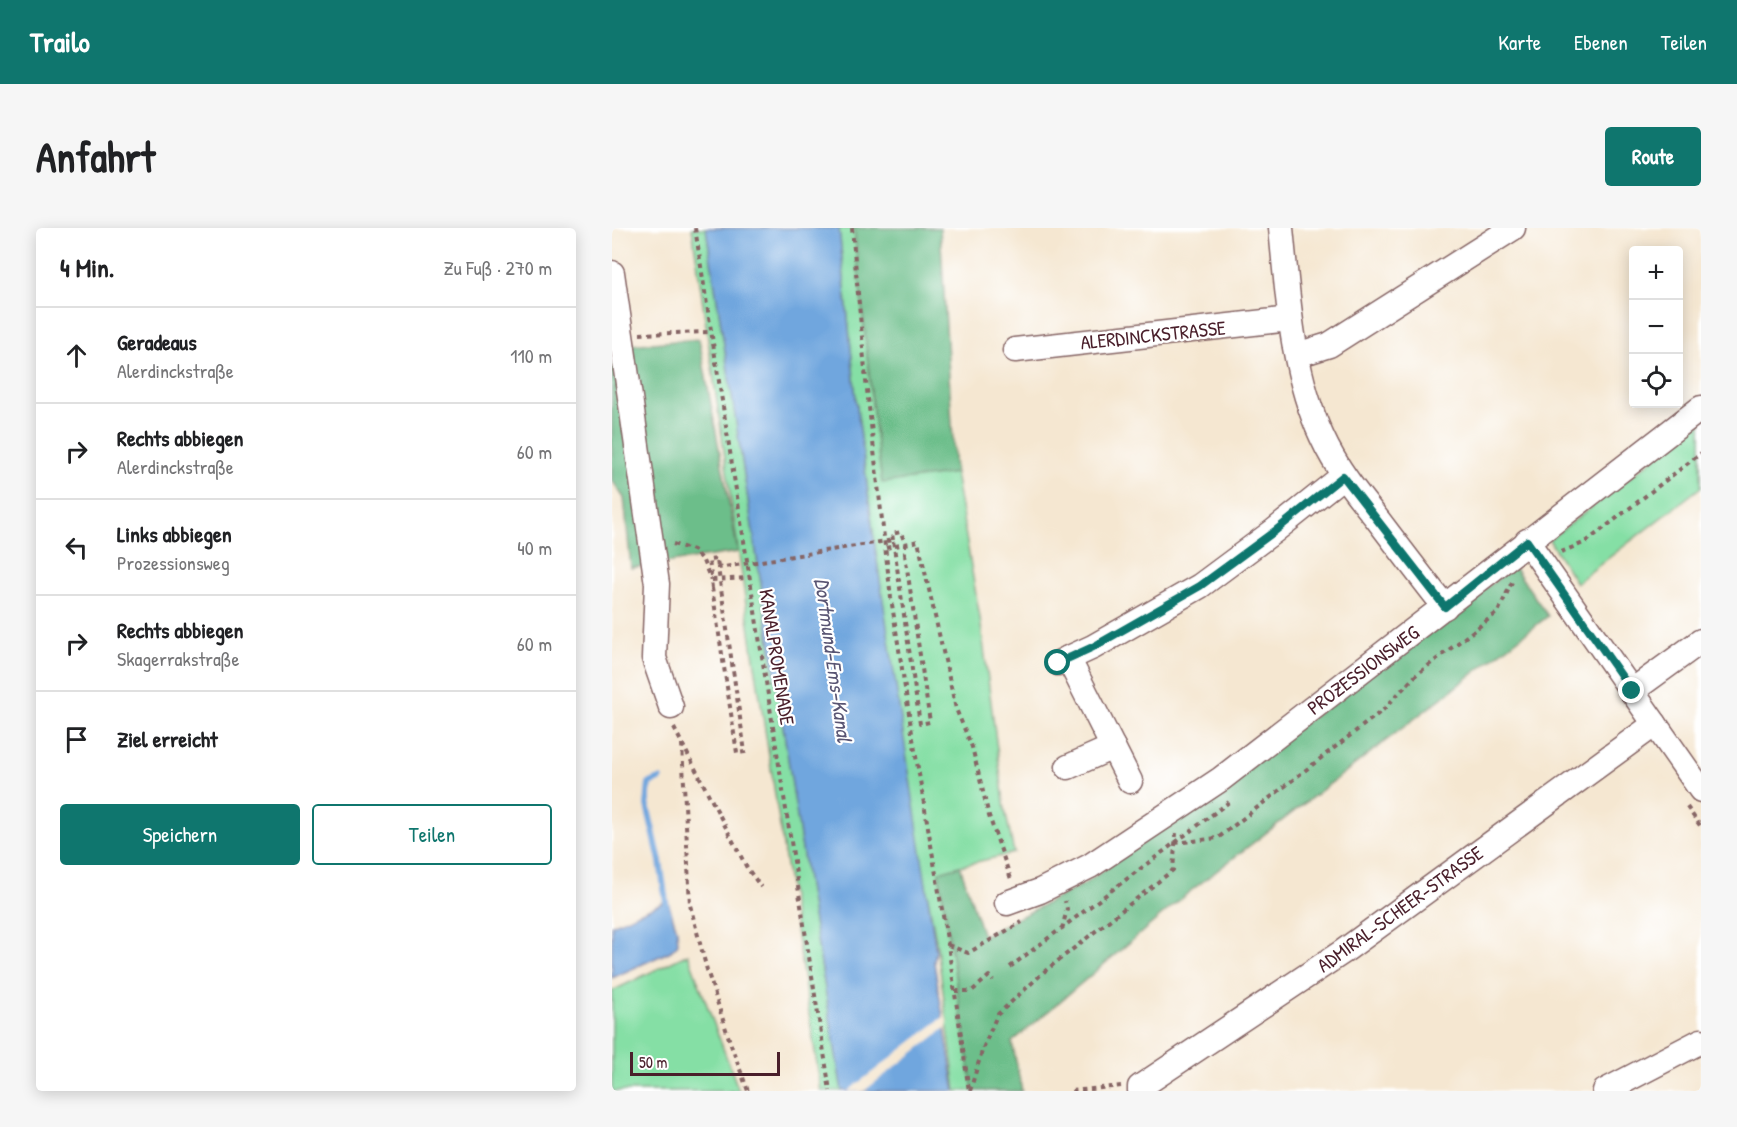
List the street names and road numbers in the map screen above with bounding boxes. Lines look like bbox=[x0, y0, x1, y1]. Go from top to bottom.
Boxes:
street label: ALERDINCKSTRASSE bbox=[1079, 313, 1227, 356]
street label: KANALPROMENADE bbox=[753, 587, 802, 727]
street label: PROZESSIONSWEG bbox=[1301, 618, 1424, 721]
street label: ADMIRAL-SCHEER-STRASSE bbox=[1311, 839, 1488, 978]

